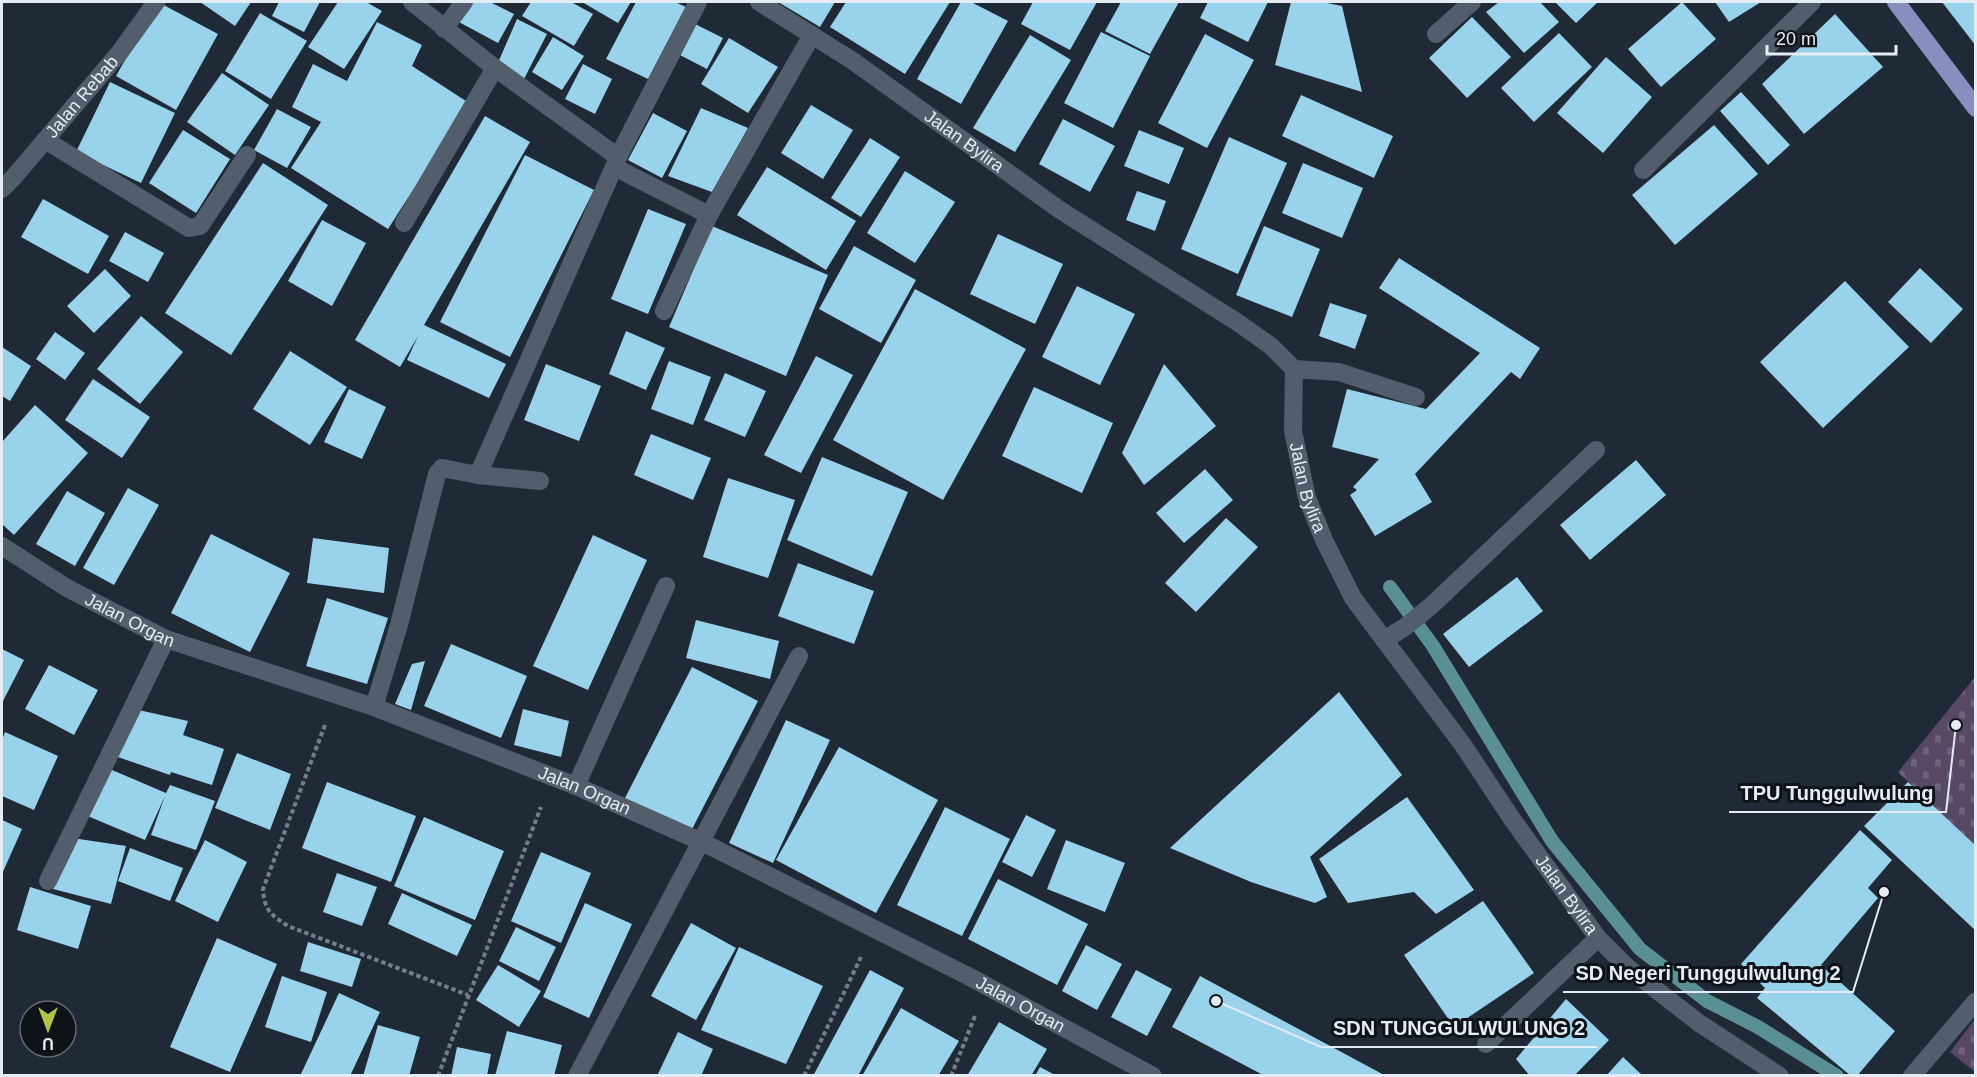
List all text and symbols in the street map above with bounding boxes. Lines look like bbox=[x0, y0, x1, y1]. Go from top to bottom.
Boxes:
scale bar bbox=[1767, 18, 1896, 56]
text: 20 m bbox=[1776, 29, 1816, 49]
street label: Jalan Rebab bbox=[42, 52, 122, 142]
street label: Jalan Bylira bbox=[921, 106, 1009, 177]
street label: Jalan Bylira bbox=[1286, 441, 1330, 536]
street label: Jalan Organ bbox=[82, 589, 177, 651]
street label: Jalan Organ bbox=[536, 762, 634, 819]
callout: TPU Tunggulwulung bbox=[1729, 774, 1946, 812]
text: TPU Tunggulwulung bbox=[1741, 782, 1933, 804]
street label: Jalan Bylira bbox=[1531, 851, 1603, 939]
callout: SD Negeri Tunggulwulung 2 bbox=[1563, 954, 1853, 992]
text: SD Negeri Tunggulwulung 2 bbox=[1575, 962, 1841, 984]
street label: Jalan Organ bbox=[973, 972, 1069, 1037]
north arrow bbox=[18, 999, 78, 1059]
callout: SDN TUNGGULWULUNG 2 bbox=[1321, 1009, 1597, 1047]
text: SDN TUNGGULWULUNG 2 bbox=[1333, 1017, 1585, 1039]
text: U bbox=[42, 1035, 54, 1052]

